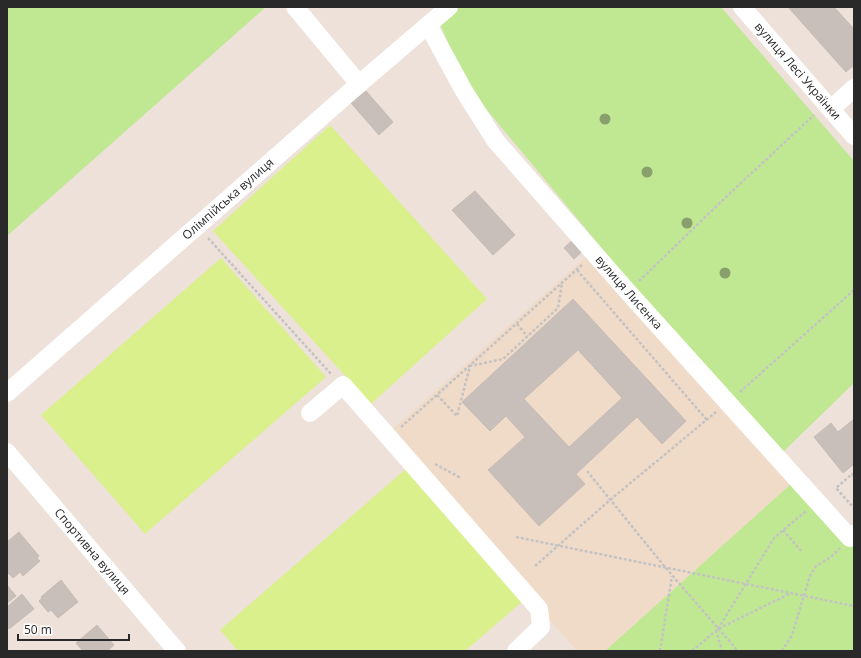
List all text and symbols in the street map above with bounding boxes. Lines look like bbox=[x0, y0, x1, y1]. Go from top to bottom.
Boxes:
street label: вулиця Лесі Українки bbox=[751, 18, 845, 123]
street label: Олімпійська вулиця bbox=[178, 154, 277, 244]
street label: вулиця Лисенка bbox=[592, 251, 667, 333]
street label: Спортивна вулиця bbox=[51, 504, 134, 598]
scale bar bbox=[18, 616, 129, 642]
text: 50 m bbox=[24, 621, 52, 638]

